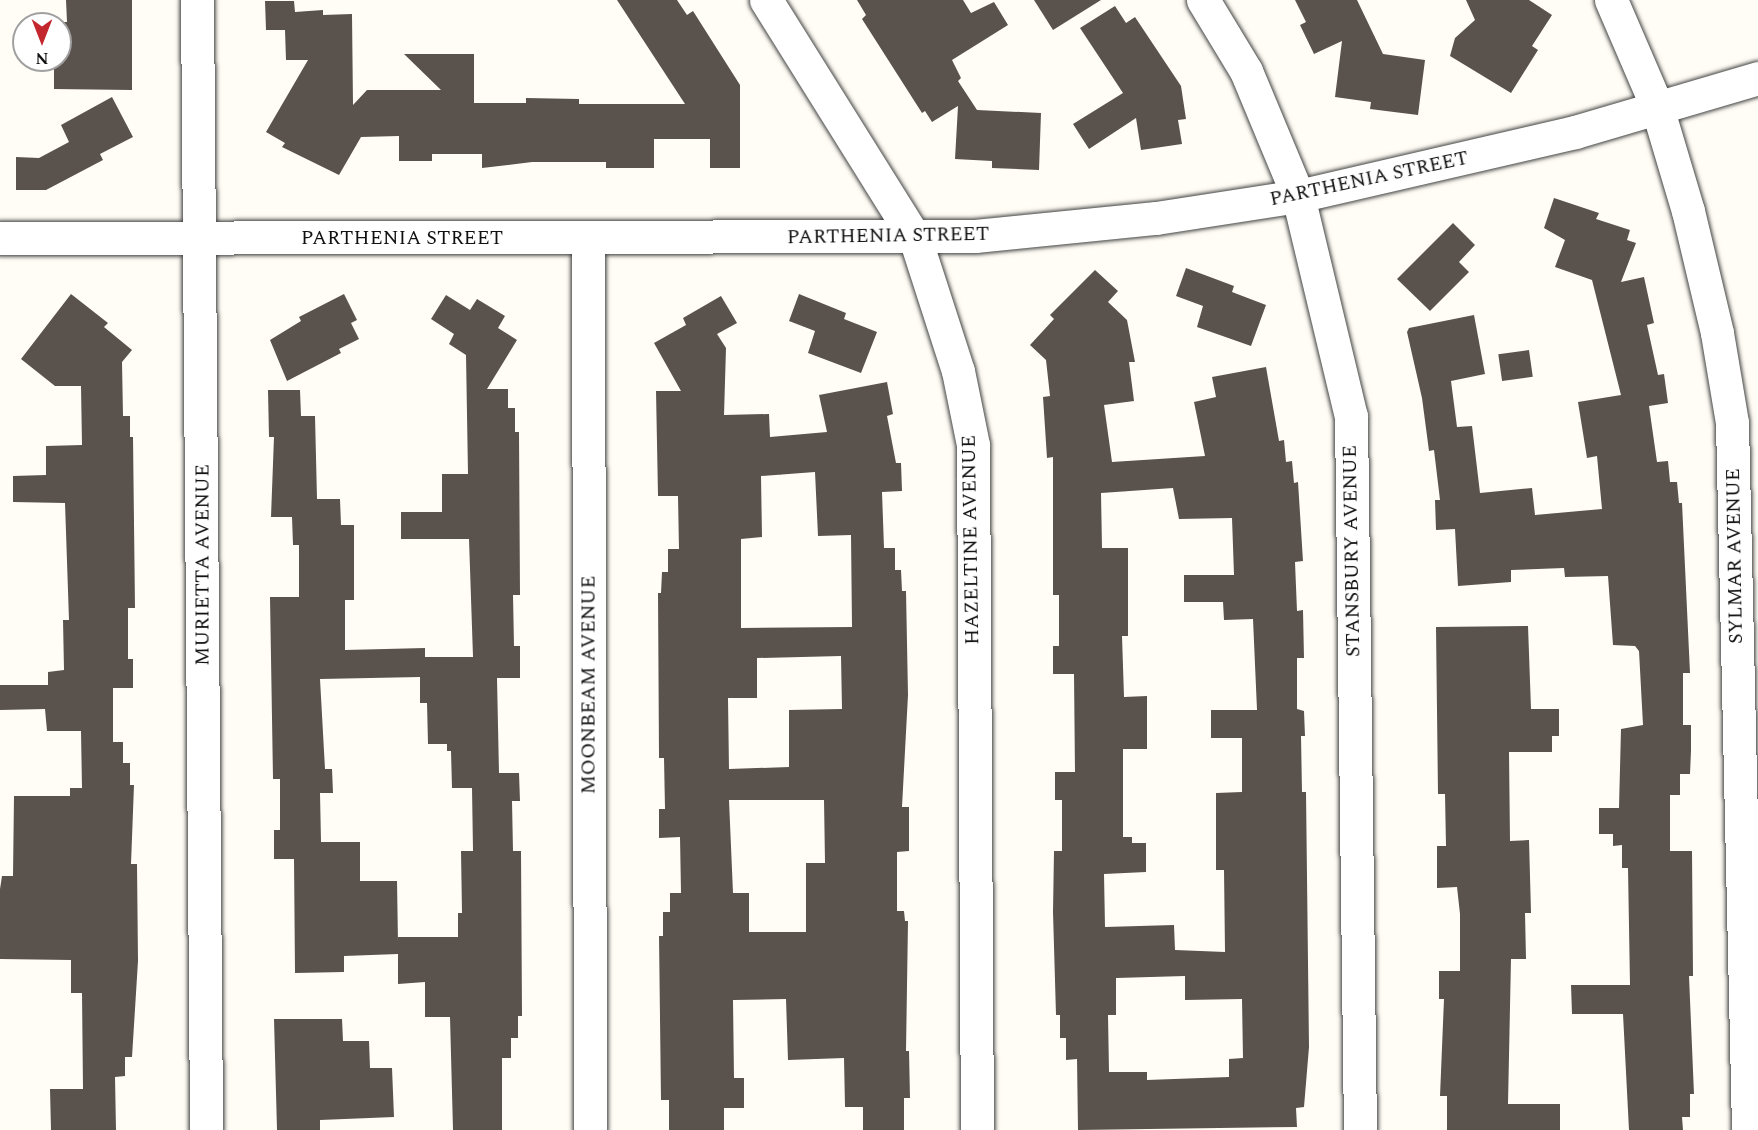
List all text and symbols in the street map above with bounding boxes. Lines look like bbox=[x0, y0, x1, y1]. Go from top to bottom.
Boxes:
north arrow bbox=[12, 12, 72, 72]
text: N bbox=[35, 46, 49, 70]
street label: PARTHENIA STREET bbox=[1268, 146, 1470, 212]
street label: PARTHENIA STREET bbox=[787, 222, 989, 250]
street label: PARTHENIA STREET bbox=[301, 226, 503, 250]
street label: HAZELTINE AVENUE bbox=[957, 435, 985, 645]
street label: STANSBURY AVENUE bbox=[1338, 445, 1366, 657]
street label: MURIETTA AVENUE bbox=[191, 464, 215, 666]
street label: SYLMAR AVENUE bbox=[1721, 468, 1749, 644]
street label: MOONBEAM AVENUE bbox=[577, 576, 601, 794]

